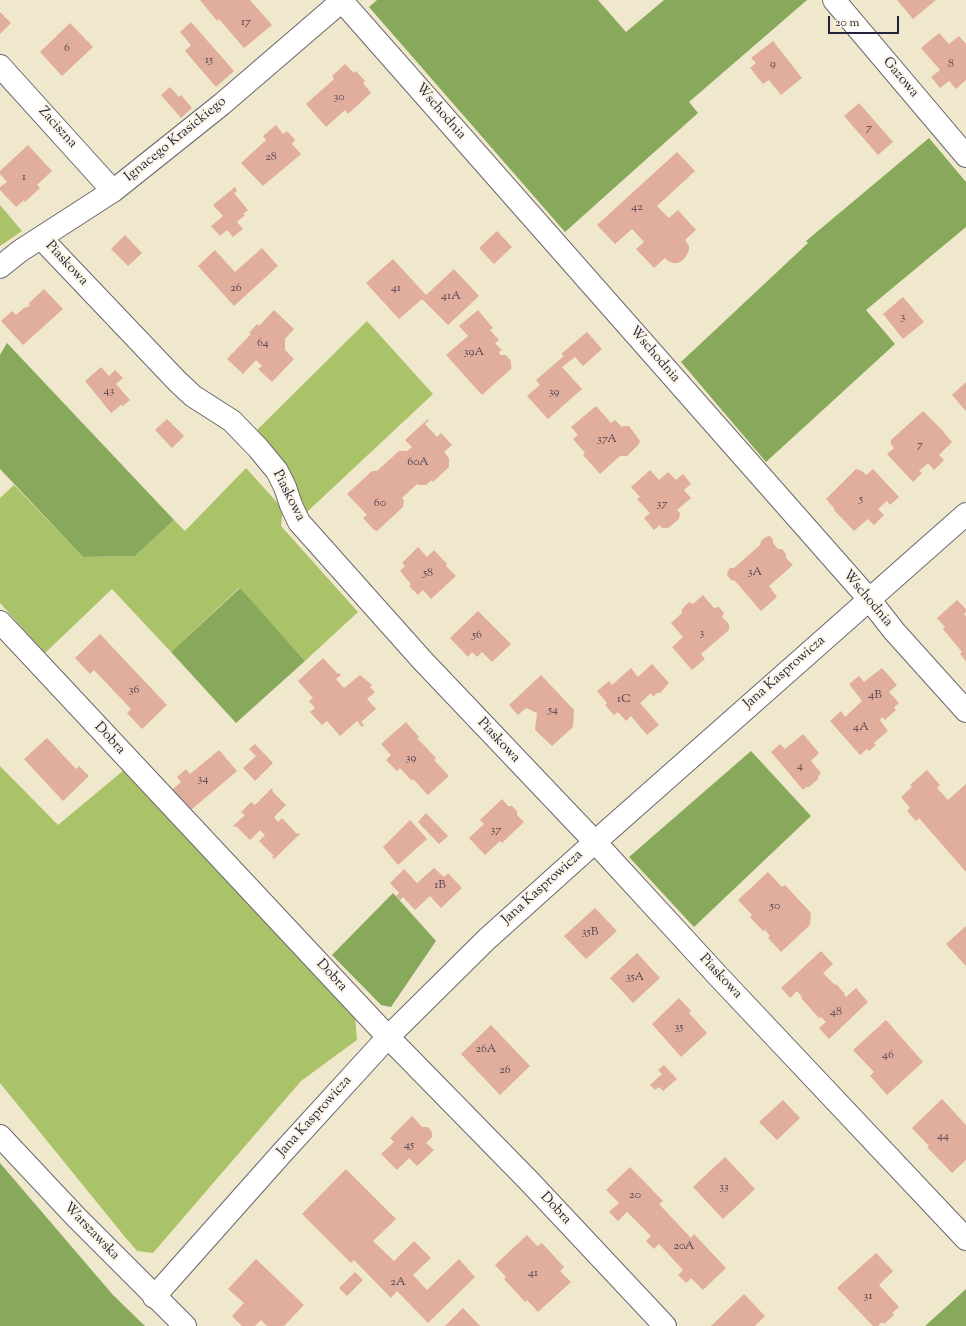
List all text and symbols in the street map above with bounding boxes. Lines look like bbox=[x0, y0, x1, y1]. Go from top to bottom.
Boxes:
scale bar bbox=[830, 8, 901, 34]
text: 20 m bbox=[835, 14, 859, 32]
house number: 17 bbox=[241, 16, 251, 30]
house number: 6 bbox=[64, 42, 70, 56]
house number: 15 bbox=[205, 54, 213, 68]
street label: Gazowa bbox=[878, 54, 922, 102]
house number: 9 bbox=[770, 58, 776, 72]
house number: 8 bbox=[948, 58, 954, 72]
street label: Wschodnia bbox=[411, 81, 469, 143]
house number: 30 bbox=[333, 91, 345, 105]
street label: Ignacego Krasickiego bbox=[122, 94, 230, 186]
street label: Zaciszna bbox=[34, 104, 80, 152]
house number: 7 bbox=[866, 122, 872, 136]
house number: 28 bbox=[265, 151, 277, 165]
house number: 1 bbox=[22, 171, 26, 185]
house number: 42 bbox=[631, 201, 643, 215]
street label: Piaskowa bbox=[41, 238, 91, 290]
house number: 26 bbox=[230, 282, 242, 296]
house number: 41 bbox=[391, 282, 401, 296]
house number: 41A bbox=[441, 290, 461, 304]
house number: 3 bbox=[901, 311, 905, 325]
street label: Wschodnia bbox=[625, 324, 683, 386]
house number: 64 bbox=[257, 337, 269, 351]
house number: 39A bbox=[464, 346, 484, 360]
house number: 43 bbox=[104, 385, 114, 399]
house number: 39 bbox=[549, 386, 559, 400]
house number: 37A bbox=[597, 433, 617, 447]
house number: 7 bbox=[917, 439, 923, 453]
house number: 60A bbox=[407, 456, 429, 470]
street label: Piaskowa bbox=[268, 468, 308, 524]
house number: 5 bbox=[859, 493, 863, 507]
house number: 60 bbox=[374, 497, 386, 511]
house number: 37 bbox=[657, 498, 667, 512]
house number: 3A bbox=[748, 566, 762, 580]
house number: 58 bbox=[423, 567, 433, 581]
street label: Wschodnia bbox=[838, 567, 896, 631]
house number: 3 bbox=[700, 627, 704, 641]
house number: 56 bbox=[472, 629, 482, 643]
street label: Jana Kasprowicza bbox=[741, 633, 829, 713]
house number: 36 bbox=[129, 684, 139, 698]
house number: 4B bbox=[868, 689, 882, 703]
house number: 1C bbox=[617, 693, 631, 707]
house number: 54 bbox=[548, 704, 558, 718]
street label: Piaskowa bbox=[473, 715, 523, 767]
street label: Dobra bbox=[90, 719, 128, 759]
house number: 4A bbox=[853, 721, 869, 735]
house number: 39 bbox=[406, 752, 416, 766]
house number: 4 bbox=[797, 760, 803, 774]
house number: 34 bbox=[198, 773, 208, 787]
house number: 37 bbox=[491, 824, 501, 838]
street label: Jana Kasprowicza bbox=[499, 847, 587, 929]
house number: 1B bbox=[434, 879, 446, 893]
house number: 50 bbox=[770, 900, 780, 914]
house number: 35B bbox=[582, 926, 598, 940]
street label: Piaskowa bbox=[695, 951, 745, 1003]
street label: Dobra bbox=[312, 956, 350, 996]
house number: 35A bbox=[626, 971, 644, 985]
house number: 48 bbox=[830, 1006, 842, 1020]
house number: 35 bbox=[675, 1021, 683, 1035]
house number: 26A bbox=[475, 1043, 497, 1057]
house number: 46 bbox=[882, 1049, 894, 1063]
house number: 26 bbox=[499, 1064, 511, 1078]
street label: Jana Kasprowicza bbox=[274, 1073, 356, 1161]
house number: 44 bbox=[937, 1130, 949, 1144]
house number: 45 bbox=[404, 1139, 414, 1153]
house number: 33 bbox=[719, 1181, 729, 1195]
street label: Dobra bbox=[536, 1189, 574, 1229]
house number: 20 bbox=[629, 1189, 641, 1203]
street label: Warszawska bbox=[59, 1200, 123, 1264]
house number: 20A bbox=[673, 1240, 695, 1254]
house number: 41 bbox=[528, 1267, 538, 1281]
house number: 2A bbox=[390, 1276, 406, 1290]
house number: 31 bbox=[864, 1290, 872, 1304]

